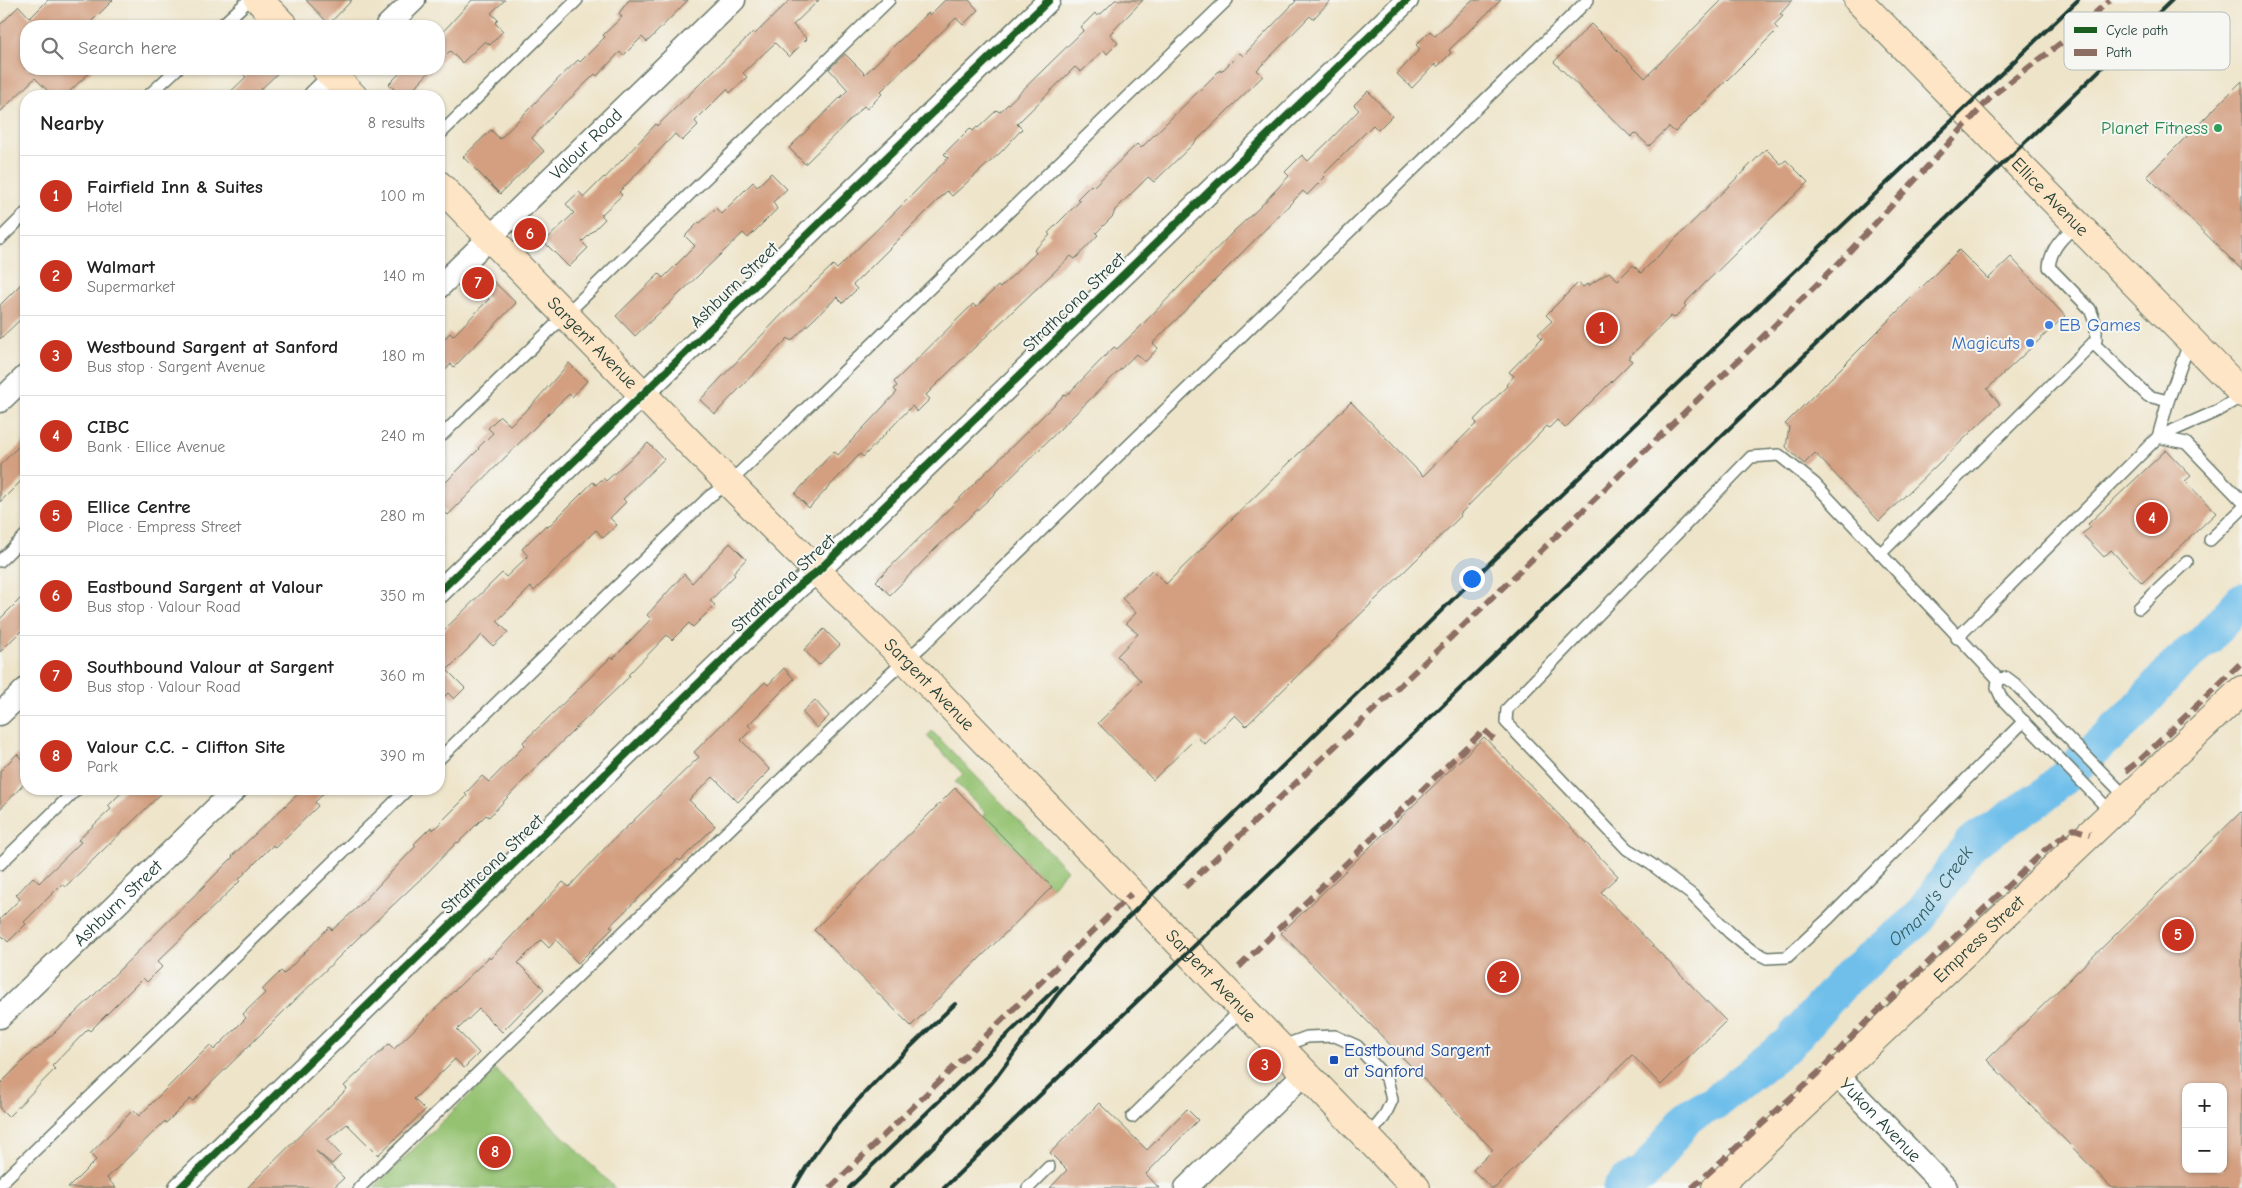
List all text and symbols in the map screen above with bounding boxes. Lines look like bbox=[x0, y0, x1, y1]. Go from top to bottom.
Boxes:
legend bbox=[2064, 12, 2230, 70]
search box bbox=[20, 20, 445, 75]
text: Cycle path bbox=[2106, 22, 2168, 39]
icon: search bbox=[38, 34, 66, 62]
text: Search here bbox=[78, 37, 177, 59]
text: Path bbox=[2106, 44, 2132, 61]
street label: Valour Road bbox=[546, 105, 627, 184]
text: Nearby bbox=[40, 111, 104, 135]
text: 8 results bbox=[368, 114, 425, 132]
place label: Planet Fitness bbox=[2101, 118, 2208, 139]
marker: Planet Fitness bbox=[2212, 122, 2224, 134]
street label: Ellice Avenue bbox=[2007, 153, 2093, 241]
text: Fairfield Inn & Suites bbox=[87, 176, 263, 198]
text: 1 bbox=[53, 187, 59, 205]
text: 100 m bbox=[381, 187, 425, 205]
text: Hotel bbox=[87, 198, 123, 216]
pin: 6 bbox=[514, 215, 546, 253]
street label: Ashburn Street bbox=[686, 237, 783, 333]
street label: Strathcona Street bbox=[1019, 248, 1131, 357]
text: Walmart bbox=[87, 256, 155, 278]
pin: 7 bbox=[462, 264, 494, 302]
text: 2 bbox=[52, 267, 60, 285]
text: 140 m bbox=[383, 267, 425, 285]
text: Supermarket bbox=[87, 278, 175, 296]
street label: Sargent Avenue bbox=[543, 293, 642, 393]
pin: 1 bbox=[1586, 309, 1618, 347]
place label: EB Games bbox=[2059, 315, 2141, 336]
marker: EB Games bbox=[2043, 319, 2055, 331]
place label: Magicuts bbox=[1951, 333, 2020, 354]
text: Westbound Sargent at Sanford bbox=[87, 336, 338, 358]
marker: Magicuts bbox=[2024, 337, 2036, 349]
text: 3 bbox=[52, 347, 60, 365]
text: 180 m bbox=[382, 347, 425, 365]
text: Bus stop · Sargent Avenue bbox=[87, 358, 265, 376]
text: CIBC bbox=[87, 416, 129, 438]
text: 4 bbox=[52, 427, 60, 445]
text: 240 m bbox=[381, 427, 425, 445]
text: Bank · Ellice Avenue bbox=[87, 438, 225, 456]
text: Ellice Centre bbox=[87, 496, 191, 518]
pin: 4 bbox=[2136, 499, 2168, 537]
text: 5 bbox=[52, 507, 60, 525]
text: 280 m bbox=[380, 507, 425, 525]
text: Place · Empress Street bbox=[87, 518, 241, 536]
street label: Strathcona Street bbox=[727, 529, 840, 637]
your location bbox=[1459, 566, 1485, 592]
text: Eastbound Sargent at Valour bbox=[87, 576, 323, 598]
text: 6 bbox=[52, 587, 60, 605]
text: 350 m bbox=[380, 587, 425, 605]
text: Bus stop · Valour Road bbox=[87, 598, 241, 616]
street label: Sargent Avenue bbox=[880, 634, 979, 735]
text: Southbound Valour at Sargent bbox=[87, 656, 334, 678]
text: 7 bbox=[52, 667, 60, 685]
text: 360 m bbox=[380, 667, 425, 685]
text: Bus stop · Valour Road bbox=[87, 678, 241, 696]
text: Valour C.C. - Clifton Site bbox=[87, 736, 285, 758]
text: 8 bbox=[52, 747, 60, 765]
text: 390 m bbox=[380, 747, 425, 765]
text: Park bbox=[87, 758, 118, 776]
street label: Strathcona Street bbox=[437, 810, 549, 919]
water label: Omand's Creek bbox=[1884, 841, 1978, 951]
street label: Ashburn Street bbox=[70, 855, 167, 951]
street label: Empress Street bbox=[1929, 891, 2030, 987]
pin: 5 bbox=[2162, 916, 2194, 954]
street label: Sargent Avenue bbox=[1161, 925, 1260, 1027]
pin: 2 bbox=[1487, 958, 1519, 996]
place label: Eastbound Sargent at Sanford bbox=[1344, 1040, 1491, 1082]
pin: 3 bbox=[1249, 1046, 1281, 1084]
marker: Eastbound Sargent at Sanford bbox=[1328, 1054, 1340, 1066]
street label: Yukon Avenue bbox=[1835, 1074, 1925, 1167]
map controls bbox=[2182, 1083, 2227, 1173]
button: + bbox=[2182, 1083, 2227, 1128]
button: − bbox=[2182, 1128, 2227, 1173]
pin: 8 bbox=[479, 1133, 511, 1171]

